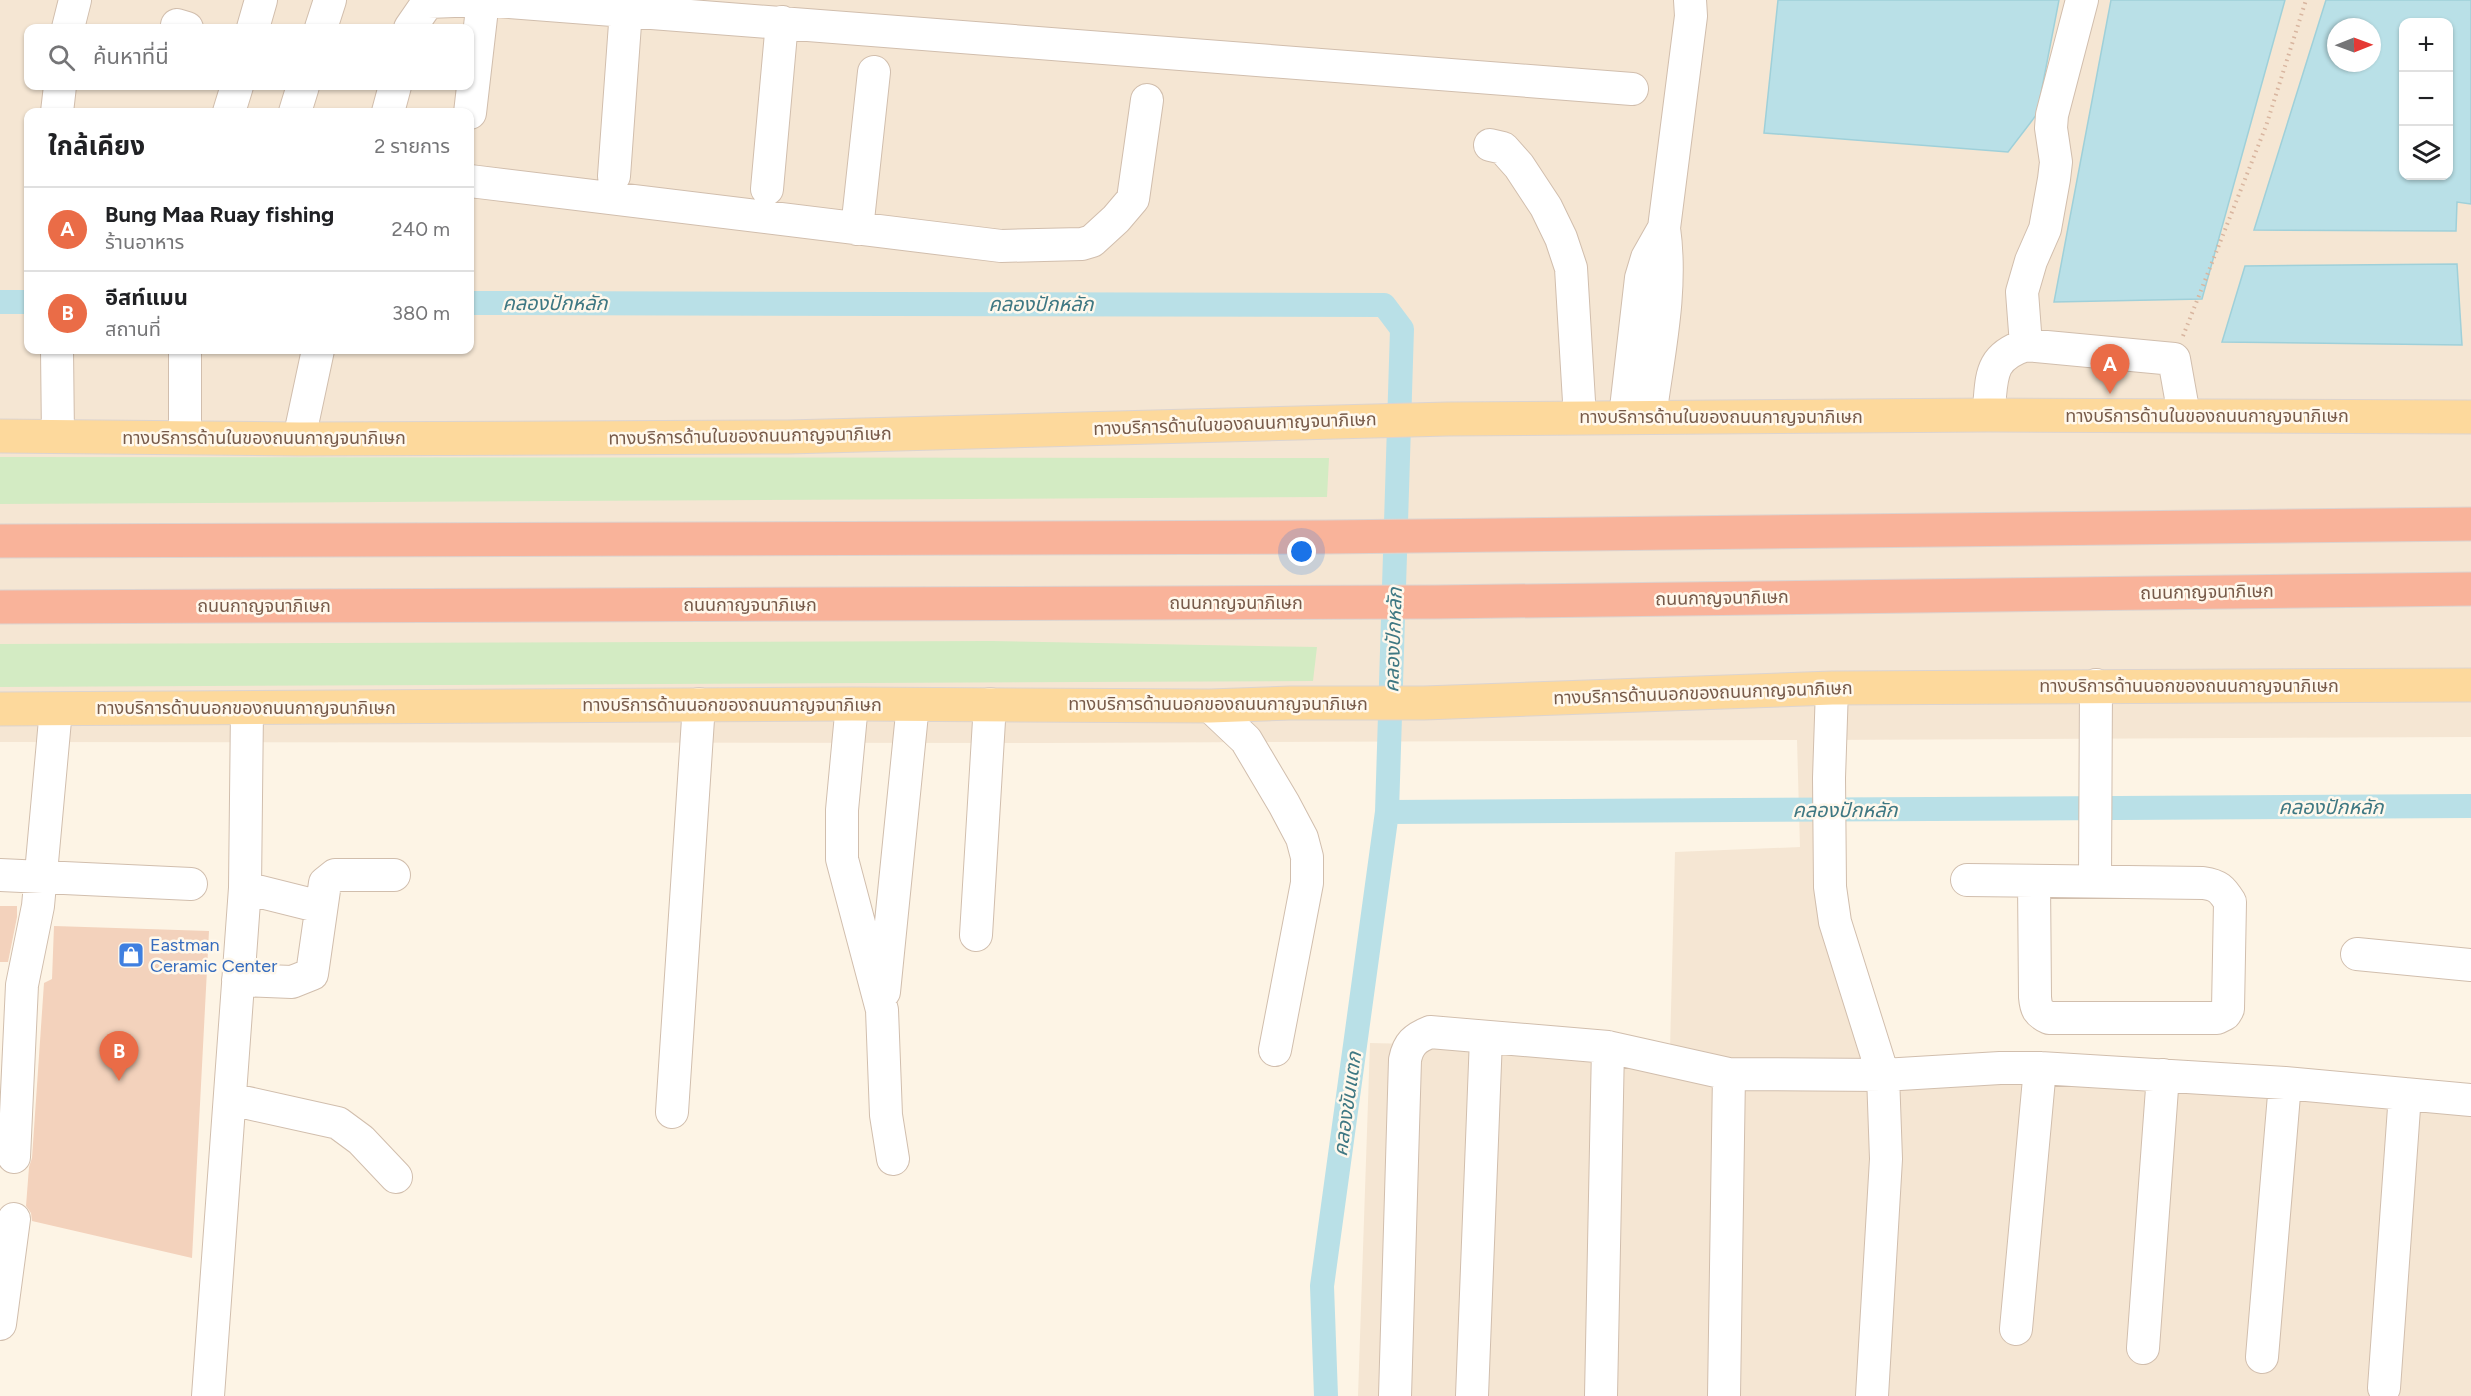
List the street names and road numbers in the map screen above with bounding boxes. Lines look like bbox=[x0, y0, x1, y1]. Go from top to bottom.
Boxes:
street label: ทางบริการด้านในของถนนกาญจนาภิเษก bbox=[2065, 405, 2349, 427]
street label: ทางบริการด้านในของถนนกาญจนาภิเษก bbox=[1579, 406, 1863, 428]
street label: ทางบริการด้านในของถนนกาญจนาภิเษก bbox=[1093, 408, 1377, 440]
street label: ทางบริการด้านในของถนนกาญจนาภิเษก bbox=[608, 423, 892, 449]
street label: ทางบริการด้านในของถนนกาญจนาภิเษก bbox=[122, 427, 406, 449]
street label: ถนนกาญจนาภิเษก bbox=[2140, 580, 2274, 604]
street label: ถนนกาญจนาภิเษก bbox=[1655, 586, 1789, 610]
street label: ถนนกาญจนาภิเษก bbox=[1169, 592, 1303, 614]
street label: ถนนกาญจนาภิเษก bbox=[683, 594, 817, 616]
street label: ถนนกาญจนาภิเษก bbox=[197, 595, 331, 617]
street label: ทางบริการด้านนอกของถนนกาญจนาภิเษก bbox=[2039, 675, 2339, 697]
street label: ทางบริการด้านนอกของถนนกาญจนาภิเษก bbox=[1553, 677, 1853, 709]
street label: ทางบริการด้านนอกของถนนกาญจนาภิเษก bbox=[1068, 693, 1368, 715]
street label: ทางบริการด้านนอกของถนนกาญจนาภิเษก bbox=[582, 694, 882, 716]
street label: ทางบริการด้านนอกของถนนกาญจนาภิเษก bbox=[96, 697, 396, 719]

